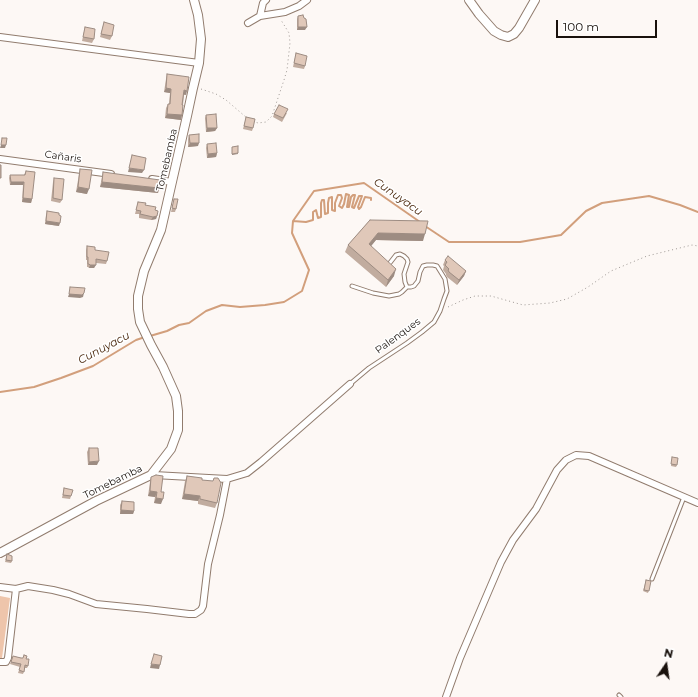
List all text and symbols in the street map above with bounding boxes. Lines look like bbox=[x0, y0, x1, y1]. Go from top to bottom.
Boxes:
scale bar bbox=[558, 12, 659, 38]
text: 100 m bbox=[563, 19, 599, 34]
street label: Tomebamba bbox=[154, 127, 180, 193]
street label: Cañaris bbox=[44, 148, 82, 166]
water label: Cunuyacu bbox=[371, 175, 425, 219]
street label: Palenques bbox=[373, 316, 423, 356]
water label: Cunuyacu bbox=[76, 329, 132, 367]
street label: Tomebamba bbox=[82, 463, 144, 501]
north arrow bbox=[646, 645, 686, 685]
text: N bbox=[663, 645, 675, 661]

